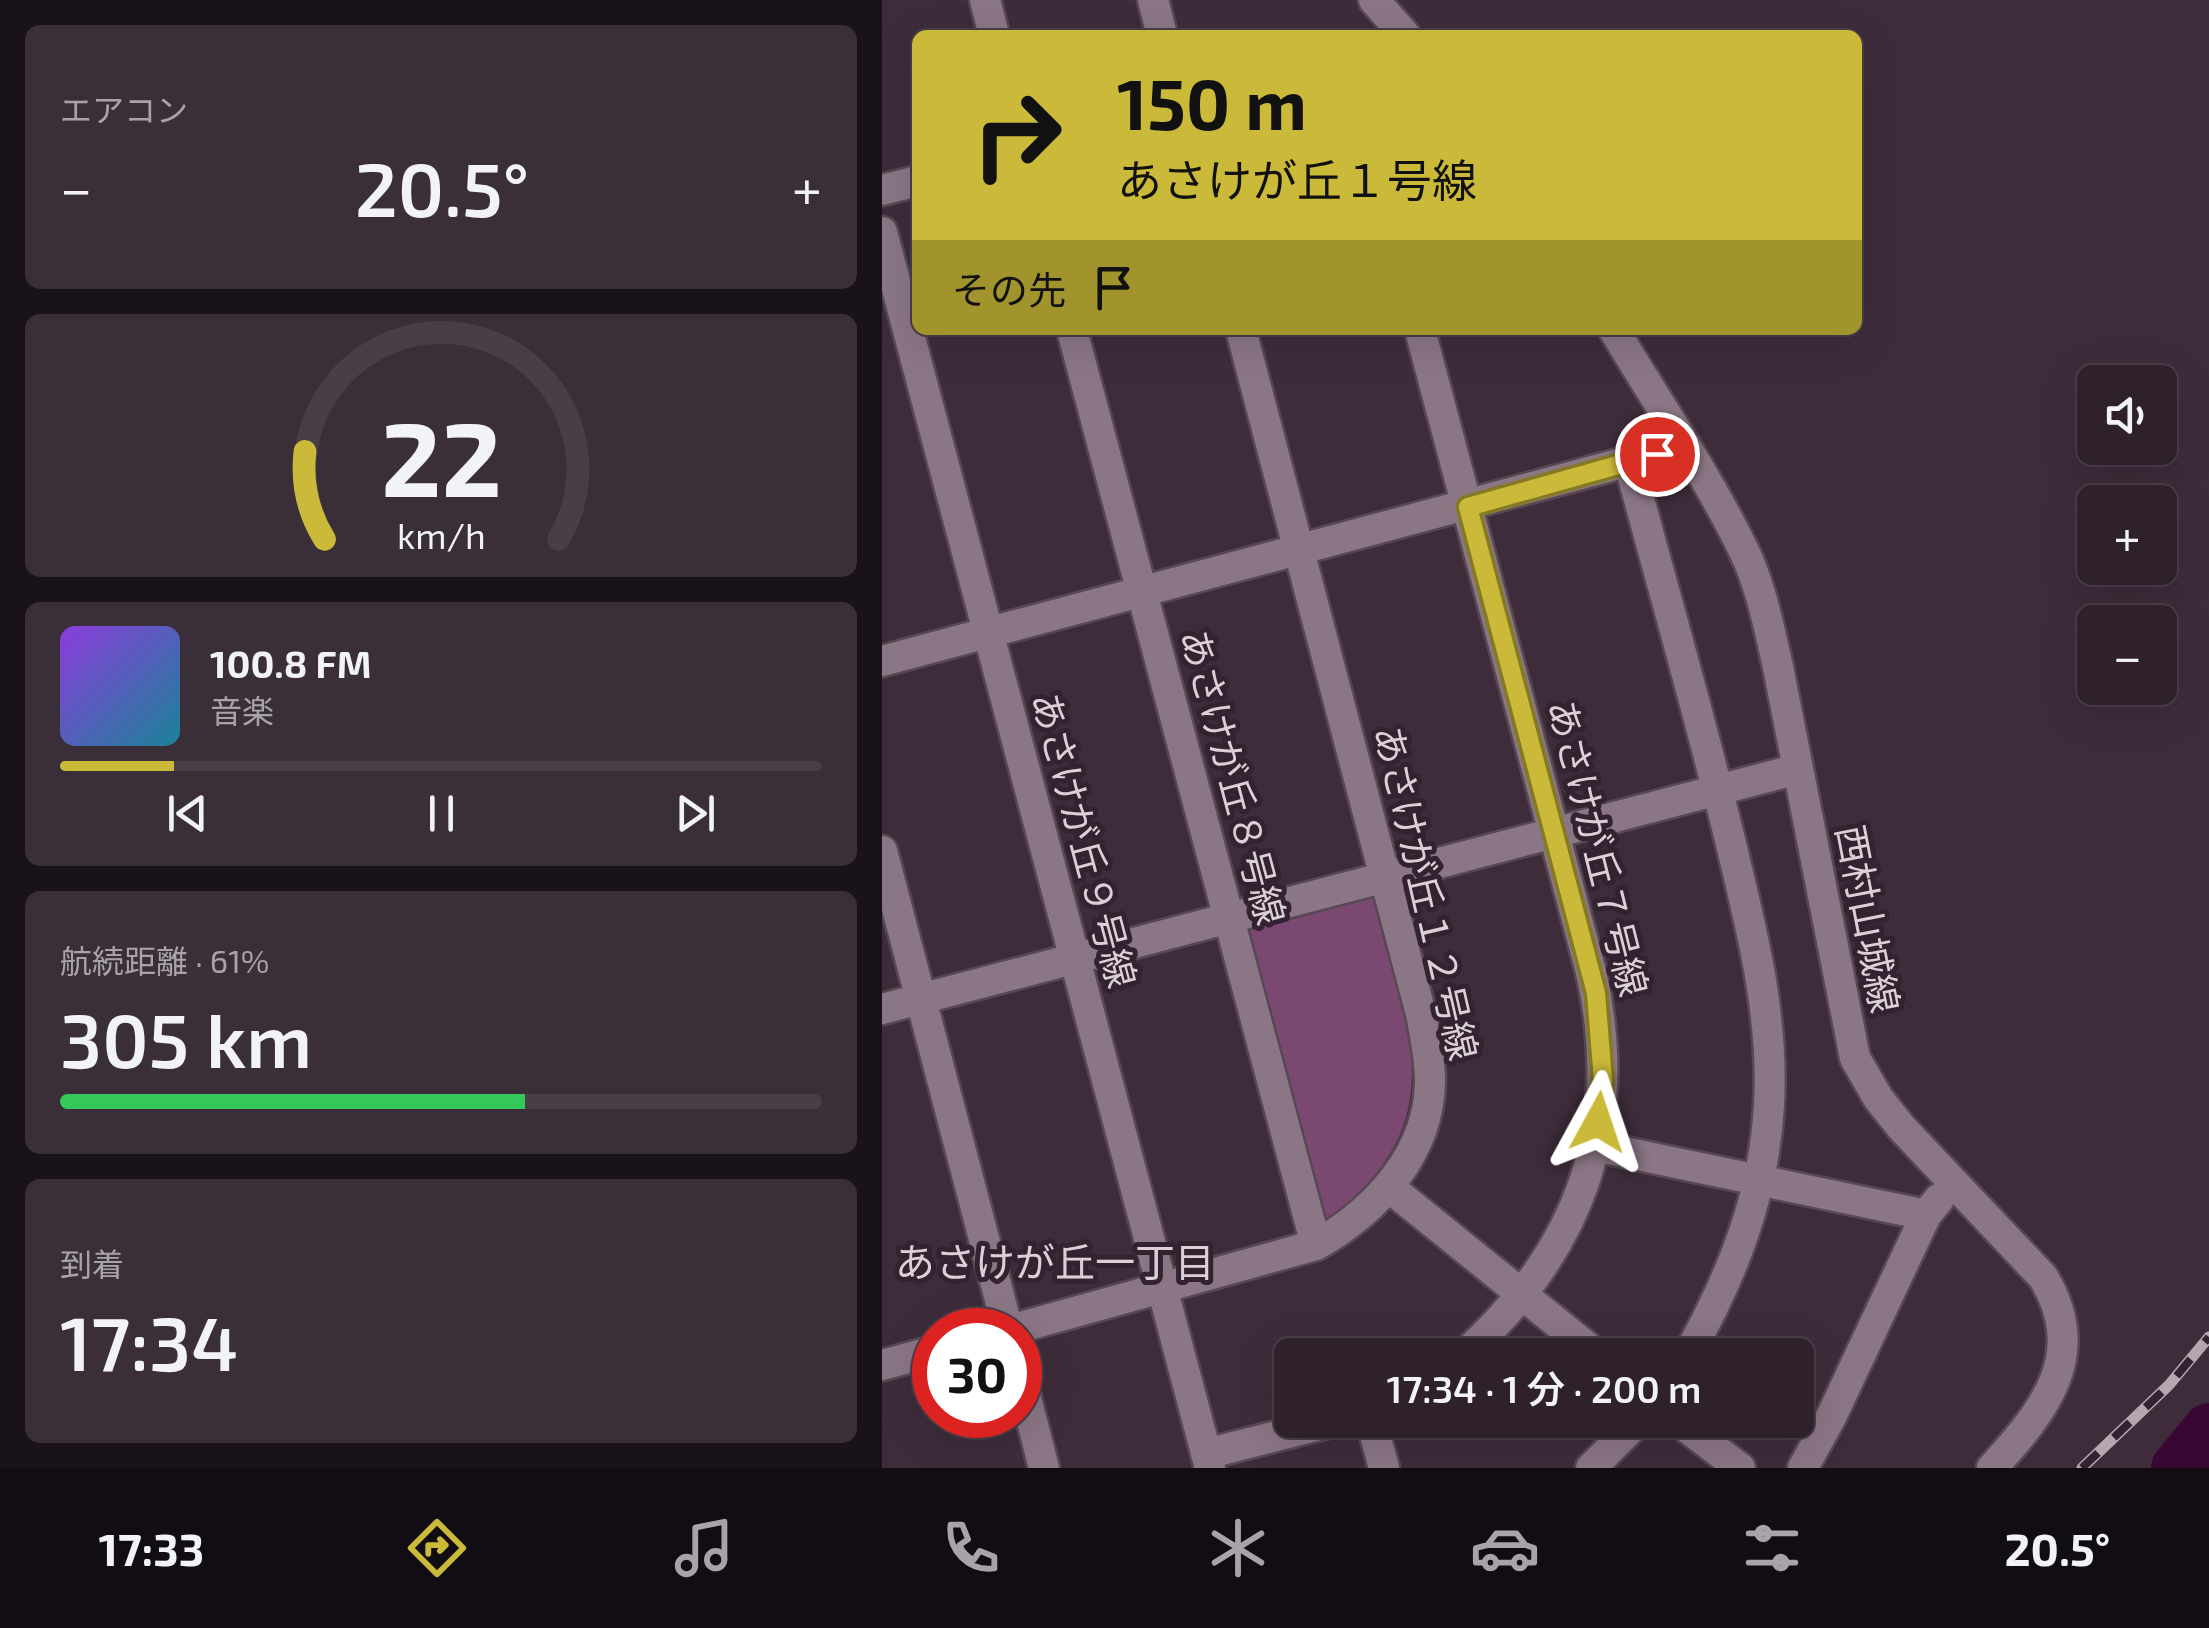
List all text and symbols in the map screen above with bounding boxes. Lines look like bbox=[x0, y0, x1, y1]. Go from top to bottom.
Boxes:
text: 150 m bbox=[1117, 60, 1307, 144]
icon: right bbox=[952, 70, 1082, 200]
text: エアコン bbox=[60, 90, 188, 128]
text: 20.5° bbox=[355, 142, 529, 232]
text: あさけが丘１号線 bbox=[1117, 152, 1477, 206]
text: − bbox=[60, 154, 92, 220]
text: + bbox=[792, 154, 822, 220]
icon: arrive bbox=[1086, 260, 1141, 315]
text: その先 bbox=[952, 266, 1066, 312]
map controls bbox=[2077, 365, 2177, 705]
button: sound bbox=[2077, 365, 2177, 465]
text: 22 bbox=[381, 393, 501, 518]
pin bbox=[1615, 412, 1700, 497]
icon: arrive bbox=[1630, 427, 1685, 482]
button: + bbox=[2077, 485, 2177, 585]
text: km/h bbox=[397, 513, 485, 556]
button: − bbox=[2077, 605, 2177, 705]
street label: あさけが丘８号線 bbox=[1172, 624, 1295, 929]
text: 100.8 FM bbox=[210, 640, 371, 686]
street label: あさけが丘９号線 bbox=[1023, 687, 1146, 992]
text: 音楽 bbox=[210, 691, 274, 729]
street label: あさけが丘７号線 bbox=[1540, 694, 1658, 1001]
street label: あさけが丘１２号線 bbox=[1366, 721, 1488, 1064]
icon: previous bbox=[160, 786, 215, 841]
icon: pause bbox=[414, 786, 469, 841]
icon: next bbox=[668, 786, 723, 841]
street label: 西村山城線 bbox=[1828, 821, 1910, 1016]
text: 航続距離 · 61% bbox=[60, 941, 269, 979]
text: 305 km bbox=[60, 993, 312, 1083]
position arrow bbox=[1546, 1070, 1650, 1174]
district label: あさけが丘一丁目 bbox=[895, 1237, 1215, 1285]
text: 到着 bbox=[60, 1244, 124, 1282]
text: 17:34 bbox=[60, 1296, 238, 1386]
speed limit sign: 30 bbox=[912, 1308, 1042, 1438]
text: 17:34 · 1 分 · 200 m bbox=[1387, 1365, 1701, 1411]
icon: directions bbox=[402, 1513, 472, 1583]
icon: music bbox=[669, 1513, 739, 1583]
icon: phone bbox=[936, 1513, 1006, 1583]
icon: climate bbox=[1203, 1513, 1273, 1583]
icon: car bbox=[1470, 1513, 1540, 1583]
icon: filters bbox=[1737, 1513, 1807, 1583]
text: 17:33 bbox=[99, 1521, 204, 1575]
text: 20.5° bbox=[2004, 1521, 2110, 1575]

